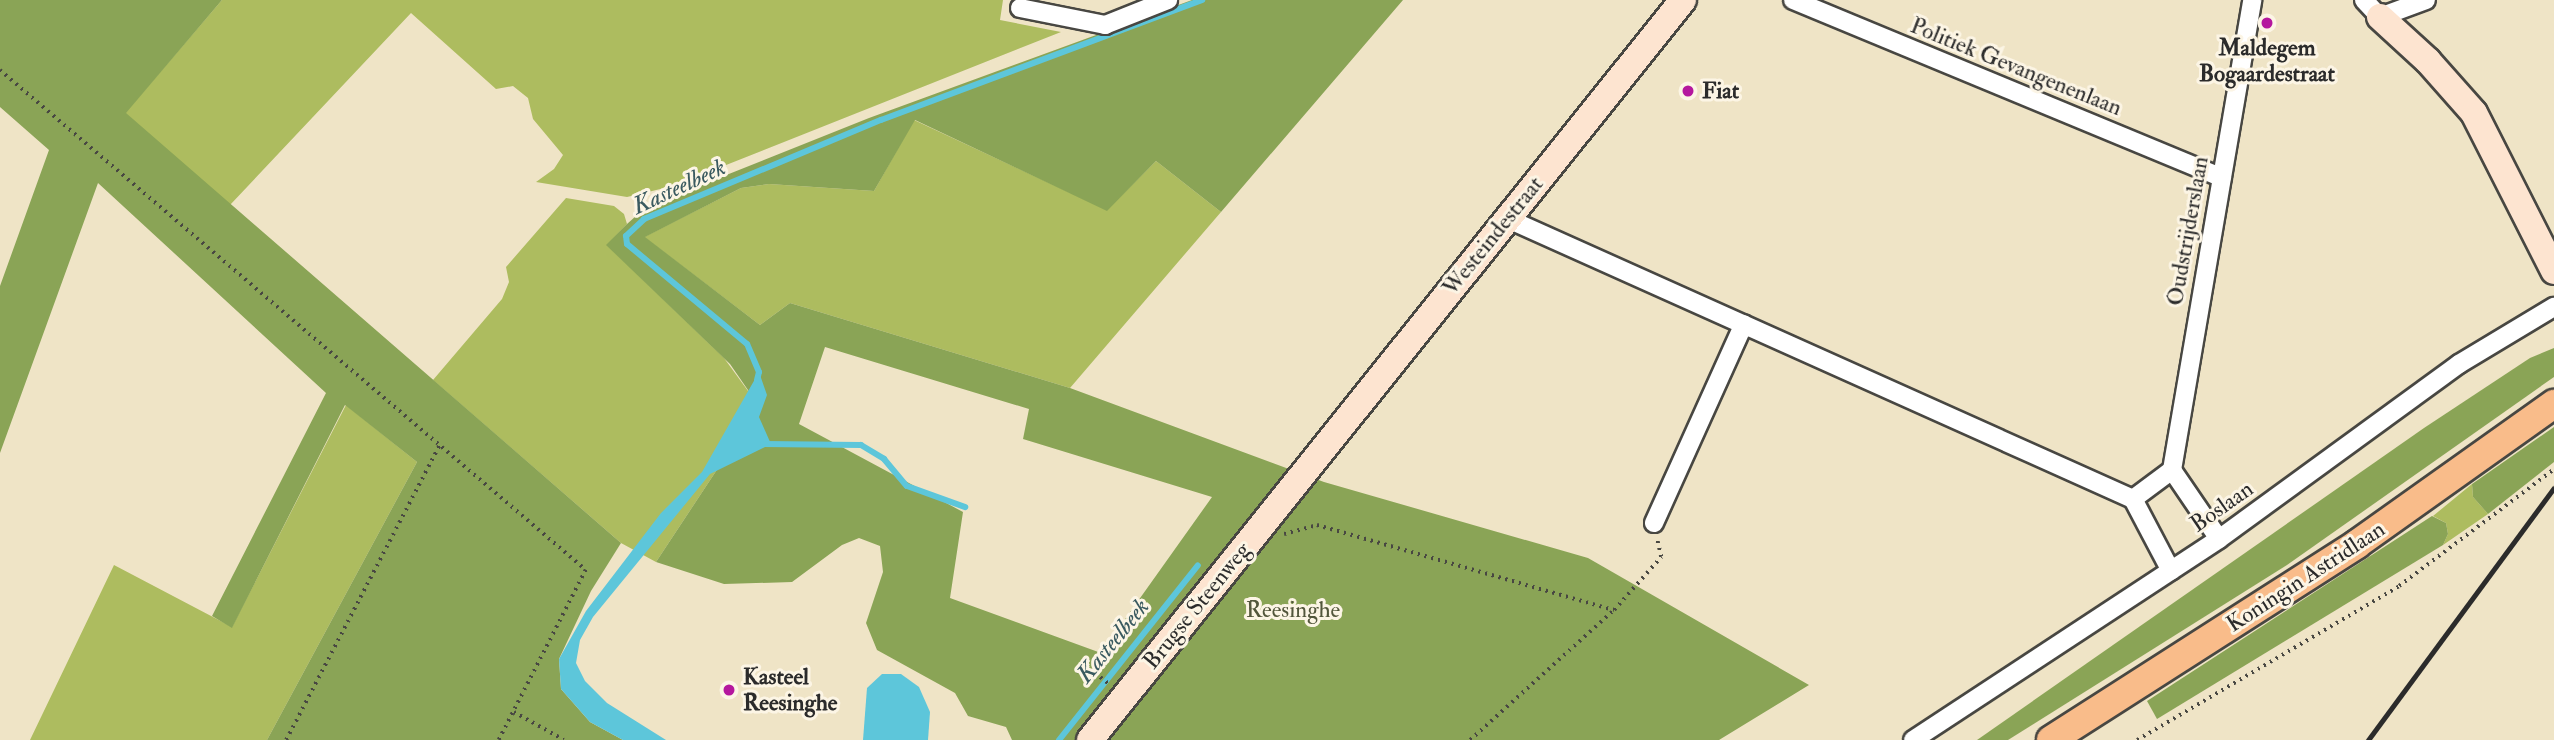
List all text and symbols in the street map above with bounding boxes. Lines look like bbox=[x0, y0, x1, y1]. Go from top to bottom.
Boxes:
street label: Politiek Gevangenenlaan bbox=[1906, 12, 2126, 122]
marker: Maldegem Bogaardestraat bbox=[2259, 15, 2275, 31]
place label: Maldegem Bogaardestraat bbox=[2199, 34, 2335, 88]
place label: Fiat bbox=[1702, 77, 1739, 105]
marker: Fiat bbox=[1680, 83, 1696, 99]
water label: Kasteelbeek bbox=[628, 153, 730, 221]
street label: Oudstrijderslaan bbox=[2161, 154, 2215, 308]
street label: Westeindestraat bbox=[1437, 171, 1549, 301]
street label: Boslaan bbox=[2185, 475, 2259, 539]
street label: Koningin Astridlaan bbox=[2222, 516, 2390, 638]
street label: Brugse Steenweg bbox=[1137, 537, 1257, 675]
water label: Kasteelbeek bbox=[1070, 593, 1156, 689]
park label: Reesinghe bbox=[1246, 596, 1340, 624]
place label: Kasteel Reesinghe bbox=[743, 663, 837, 717]
marker: Kasteel Reesinghe bbox=[721, 682, 737, 698]

